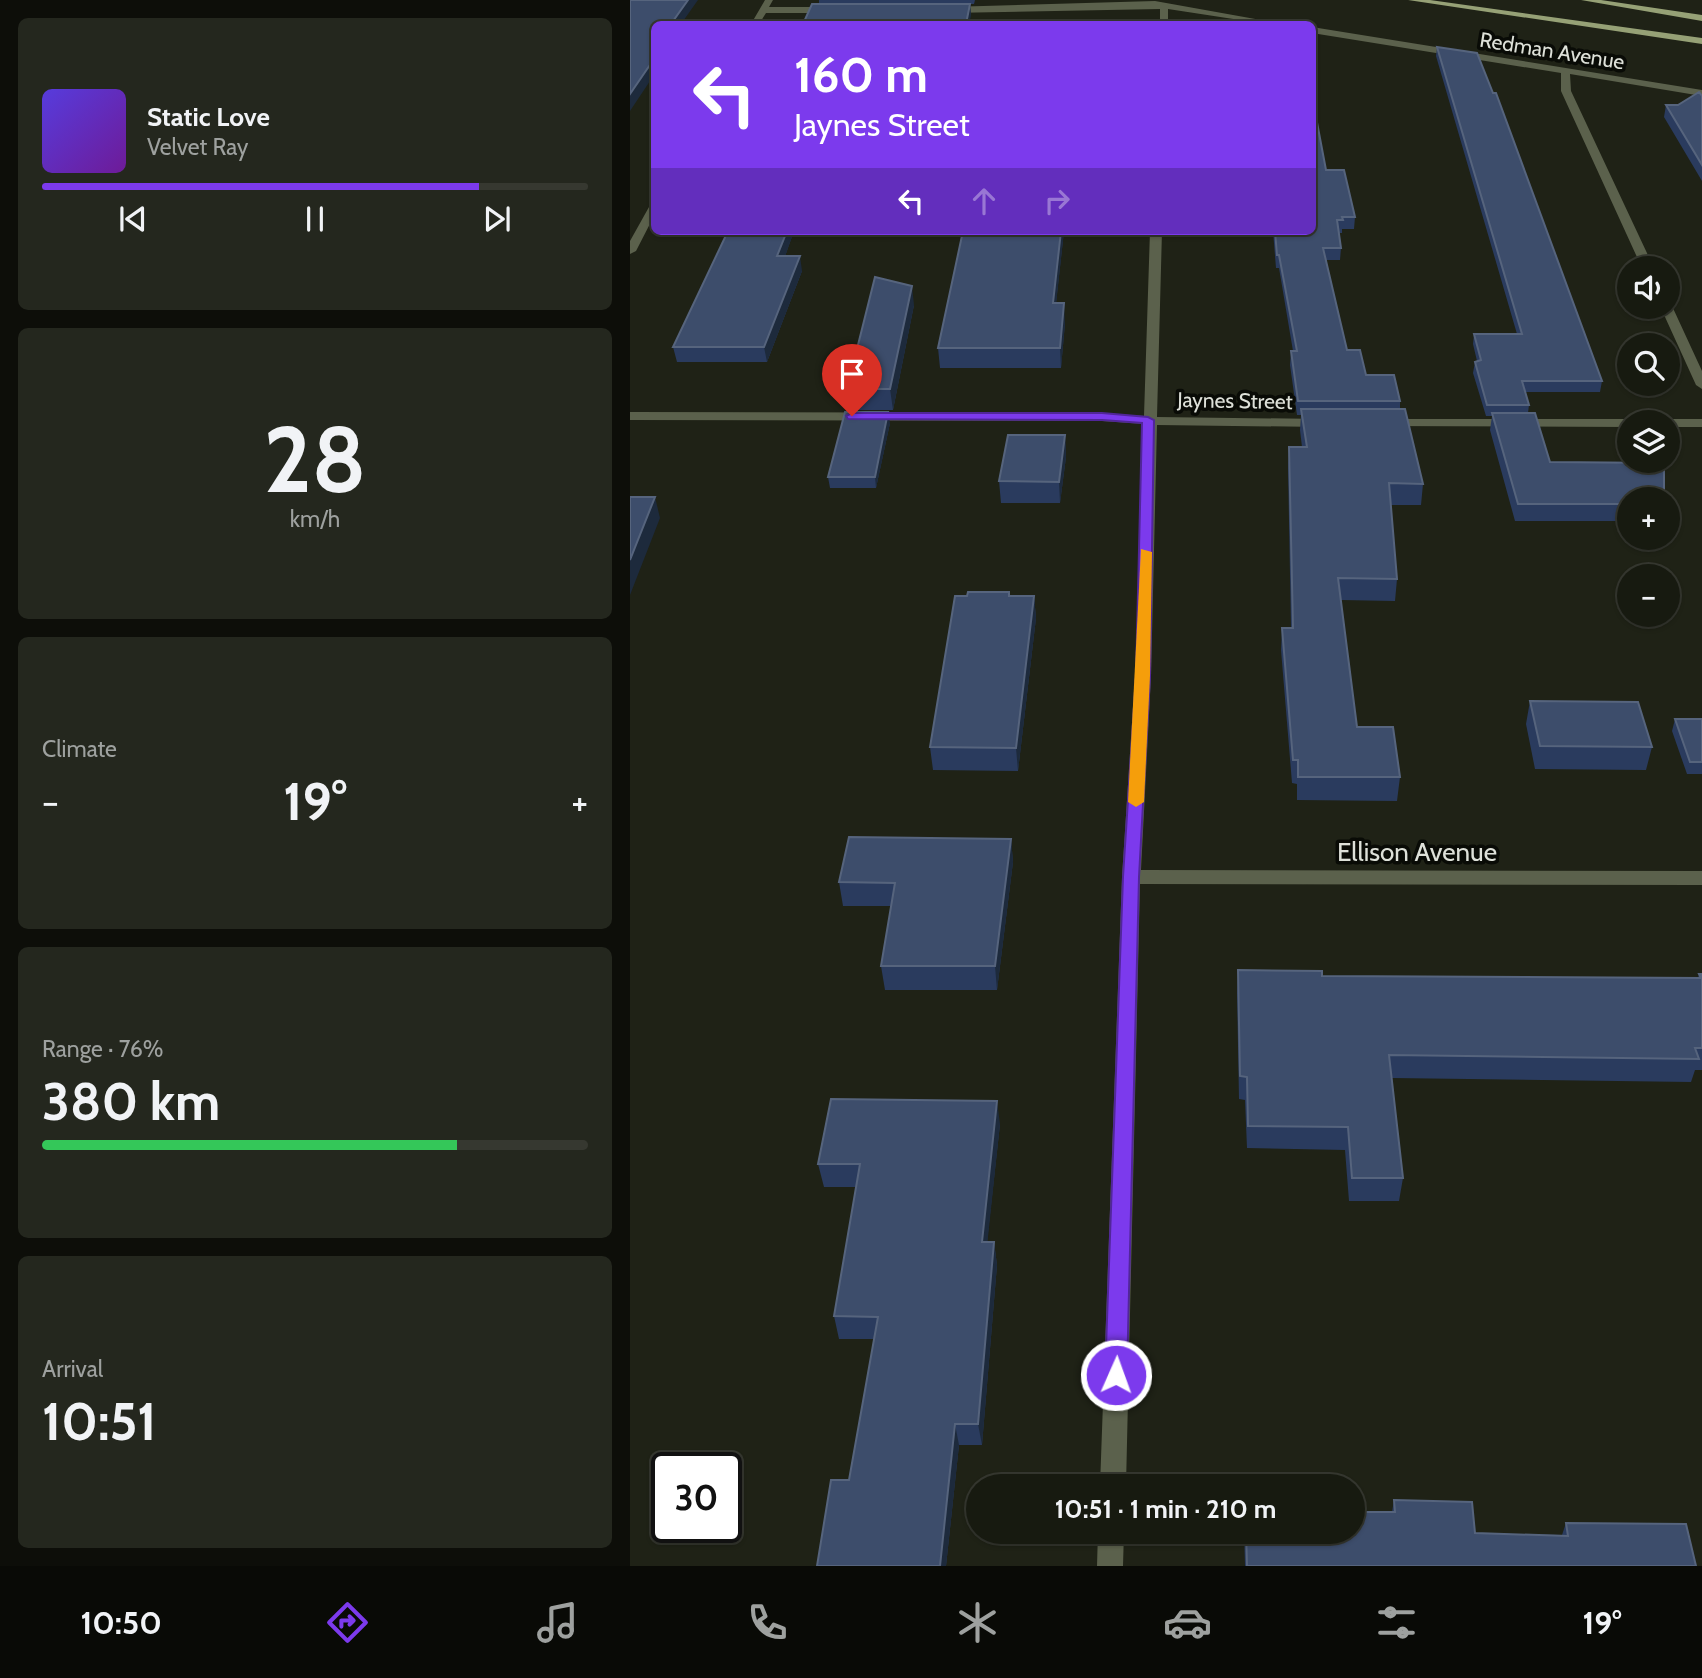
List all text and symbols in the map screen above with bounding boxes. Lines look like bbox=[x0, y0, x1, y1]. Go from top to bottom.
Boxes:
street label: Redman Avenue bbox=[1478, 27, 1626, 74]
text: 160 m bbox=[794, 45, 928, 104]
icon: left bbox=[679, 49, 770, 140]
text: Static Love bbox=[147, 101, 270, 133]
text: Jaynes Street bbox=[794, 105, 970, 144]
text: Velvet Ray bbox=[147, 133, 248, 161]
icon: left bbox=[892, 182, 930, 220]
icon: ahead bbox=[965, 182, 1003, 220]
icon: right bbox=[1038, 182, 1076, 220]
icon: previous bbox=[114, 200, 152, 238]
icon: pause bbox=[296, 200, 334, 238]
icon: next bbox=[478, 200, 516, 238]
map controls bbox=[1617, 256, 1680, 627]
button: sound bbox=[1617, 256, 1680, 319]
button: search bbox=[1617, 333, 1680, 396]
pin bbox=[822, 344, 882, 416]
icon: arrive bbox=[833, 355, 871, 393]
street label: Jaynes Street bbox=[1176, 387, 1293, 414]
text: 28 bbox=[263, 404, 367, 515]
button: layers bbox=[1617, 410, 1680, 473]
button: + bbox=[1617, 487, 1680, 550]
text: km/h bbox=[290, 505, 340, 533]
button: − bbox=[1617, 564, 1680, 627]
text: Climate bbox=[42, 735, 117, 763]
text: 19° bbox=[283, 770, 347, 833]
text: − bbox=[42, 778, 59, 825]
text: + bbox=[571, 778, 588, 825]
street label: Ellison Avenue bbox=[1337, 836, 1497, 868]
text: Range · 76% bbox=[42, 1035, 163, 1063]
text: 380 km bbox=[42, 1070, 220, 1133]
position arrow bbox=[1079, 1338, 1153, 1412]
text: Arrival bbox=[42, 1355, 103, 1383]
text: 10:51 bbox=[42, 1390, 157, 1453]
speed limit sign: 30 bbox=[651, 1452, 742, 1543]
text: 10:51 · 1 min · 210 m bbox=[1055, 1493, 1276, 1525]
icon: directions bbox=[323, 1598, 372, 1647]
icon: music bbox=[533, 1598, 582, 1647]
icon: phone bbox=[743, 1598, 792, 1647]
icon: climate bbox=[953, 1598, 1002, 1647]
icon: car bbox=[1163, 1598, 1212, 1647]
icon: filters bbox=[1372, 1598, 1421, 1647]
text: 10:50 bbox=[80, 1603, 162, 1642]
text: 19° bbox=[1582, 1603, 1621, 1642]

